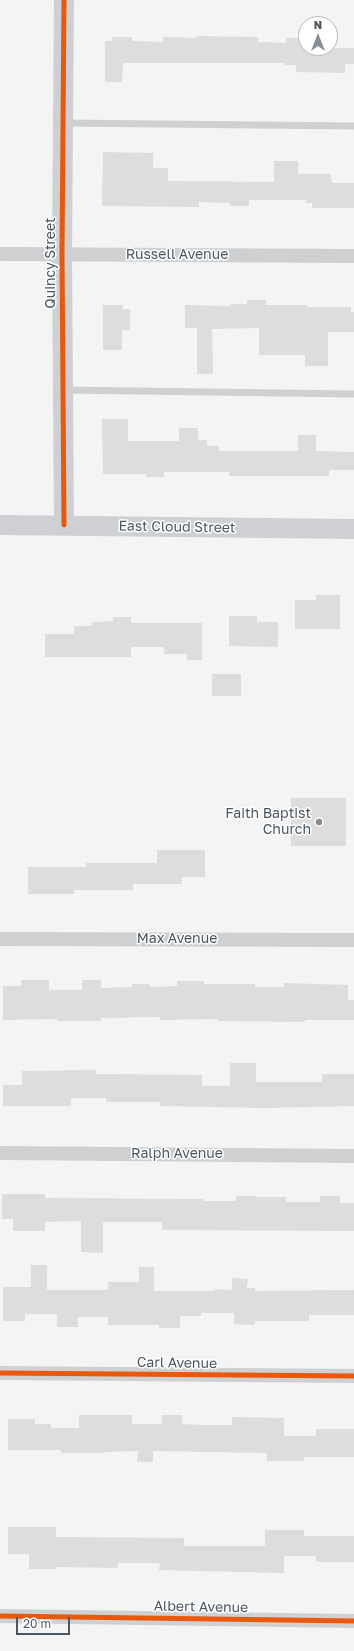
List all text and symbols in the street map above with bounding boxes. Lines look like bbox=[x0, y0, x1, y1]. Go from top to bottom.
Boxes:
north arrow bbox=[298, 16, 338, 56]
text: N bbox=[314, 18, 322, 31]
street label: Quincy Street bbox=[43, 217, 59, 309]
street label: Russell Avenue bbox=[126, 247, 228, 263]
street label: East Cloud Street bbox=[118, 518, 236, 536]
place label: Faith Baptist Church bbox=[225, 806, 311, 838]
marker: Faith Baptist Church bbox=[314, 817, 324, 827]
street label: Max Avenue bbox=[137, 931, 217, 947]
street label: Ralph Avenue bbox=[131, 1146, 223, 1162]
street label: Carl Avenue bbox=[137, 1354, 217, 1372]
street label: Albert Avenue bbox=[154, 1598, 248, 1616]
scale bar bbox=[18, 1609, 72, 1635]
text: 20 m bbox=[23, 1616, 51, 1631]

